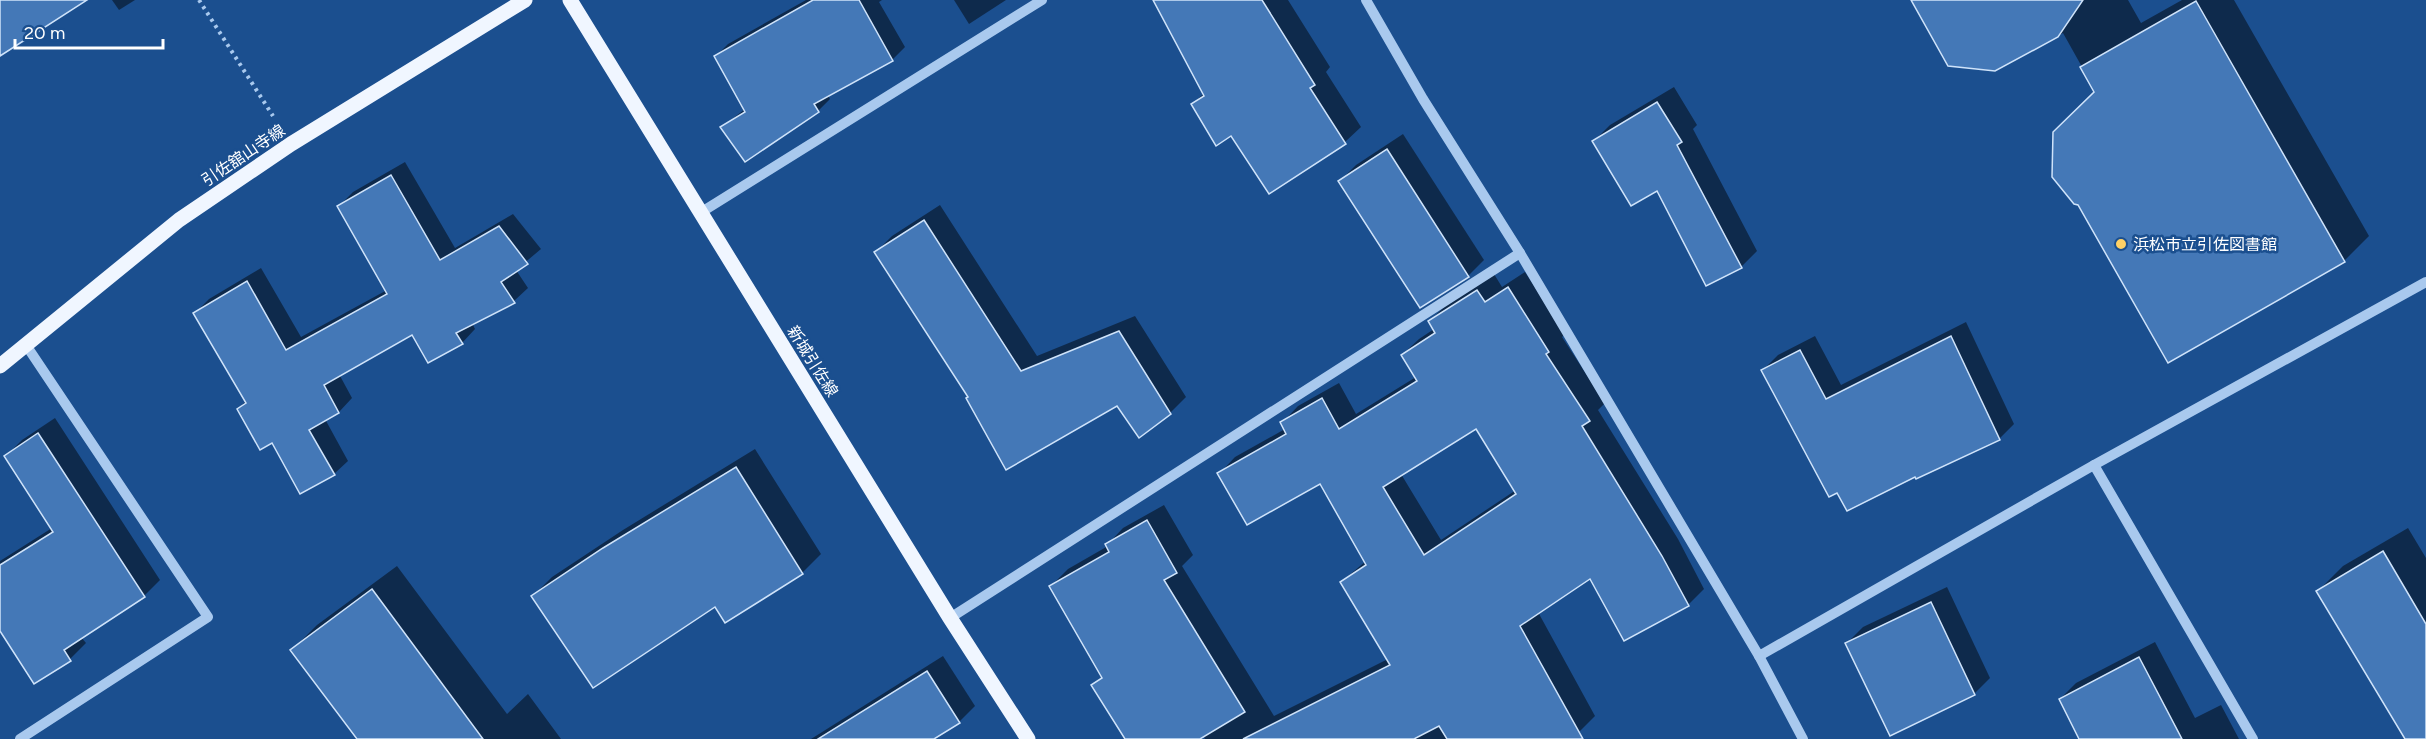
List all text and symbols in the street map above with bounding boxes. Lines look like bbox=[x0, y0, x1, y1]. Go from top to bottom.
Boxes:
scale bar bbox=[15, 12, 164, 50]
text: 20 m bbox=[24, 22, 65, 44]
street label: 引佐舘山寺線 bbox=[198, 121, 288, 190]
place label: 浜松市立引佐図書館 bbox=[2133, 235, 2277, 254]
marker: 浜松市立引佐図書館 bbox=[2114, 237, 2128, 251]
street label: 新城引佐線 bbox=[783, 322, 842, 400]

